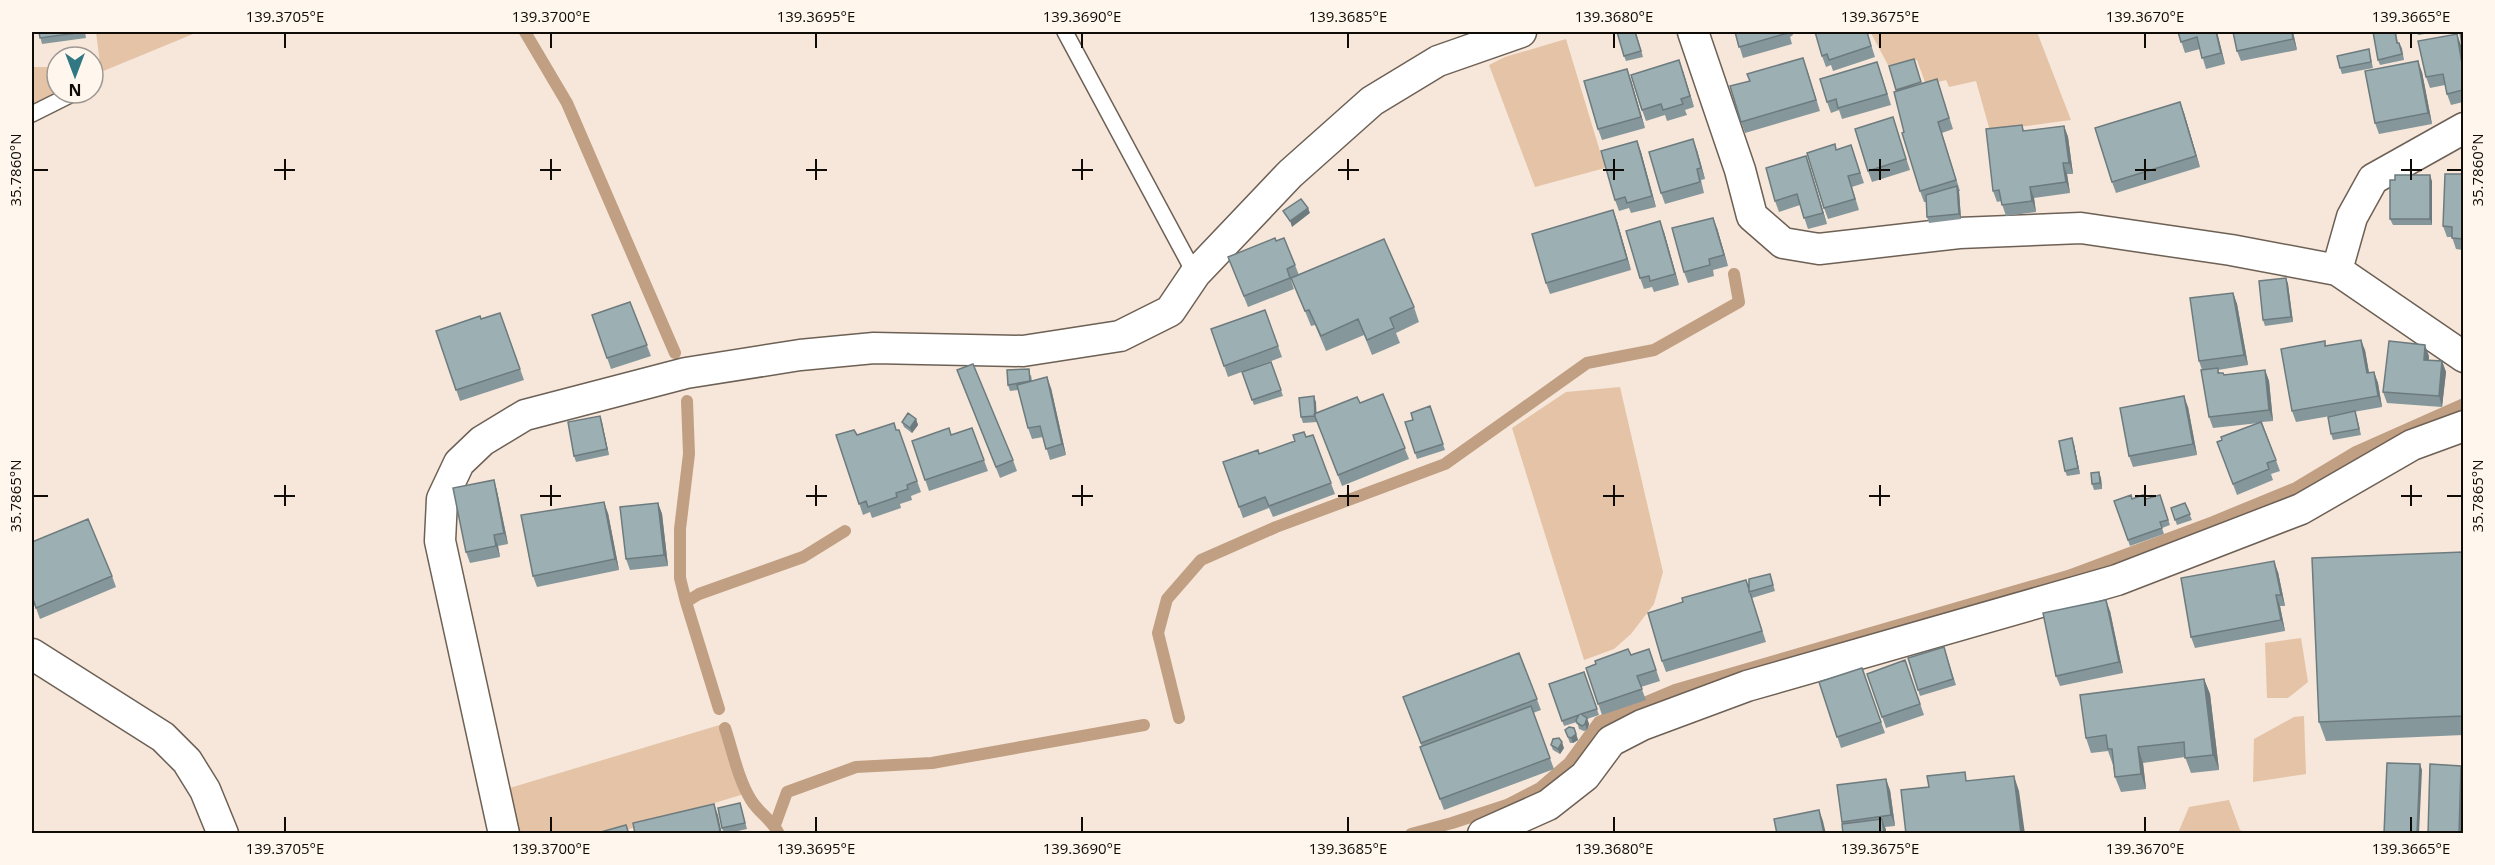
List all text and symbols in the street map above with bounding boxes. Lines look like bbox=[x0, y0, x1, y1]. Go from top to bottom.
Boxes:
text: 139.3705°E bbox=[246, 6, 324, 26]
text: 139.3700°E bbox=[512, 6, 590, 26]
text: 139.3695°E bbox=[777, 6, 855, 26]
text: 139.3690°E bbox=[1043, 6, 1121, 26]
text: 139.3685°E bbox=[1309, 6, 1387, 26]
text: 139.3680°E bbox=[1575, 6, 1653, 26]
text: 139.3675°E bbox=[1841, 6, 1919, 26]
text: 139.3670°E bbox=[2106, 6, 2184, 26]
text: 139.3665°E bbox=[2372, 6, 2450, 26]
north arrow bbox=[45, 45, 105, 105]
text: N bbox=[68, 79, 82, 101]
text: 35.7860°N bbox=[5, 133, 25, 207]
text: 35.7860°N bbox=[2467, 133, 2487, 207]
text: 35.7865°N bbox=[5, 459, 25, 533]
text: 35.7865°N bbox=[2467, 459, 2487, 533]
text: 139.3705°E bbox=[246, 838, 324, 858]
text: 139.3700°E bbox=[512, 838, 590, 858]
text: 139.3695°E bbox=[777, 838, 855, 858]
text: 139.3690°E bbox=[1043, 838, 1121, 858]
text: 139.3685°E bbox=[1309, 838, 1387, 858]
text: 139.3680°E bbox=[1575, 838, 1653, 858]
text: 139.3675°E bbox=[1841, 838, 1919, 858]
text: 139.3670°E bbox=[2106, 838, 2184, 858]
text: 139.3665°E bbox=[2372, 838, 2450, 858]

